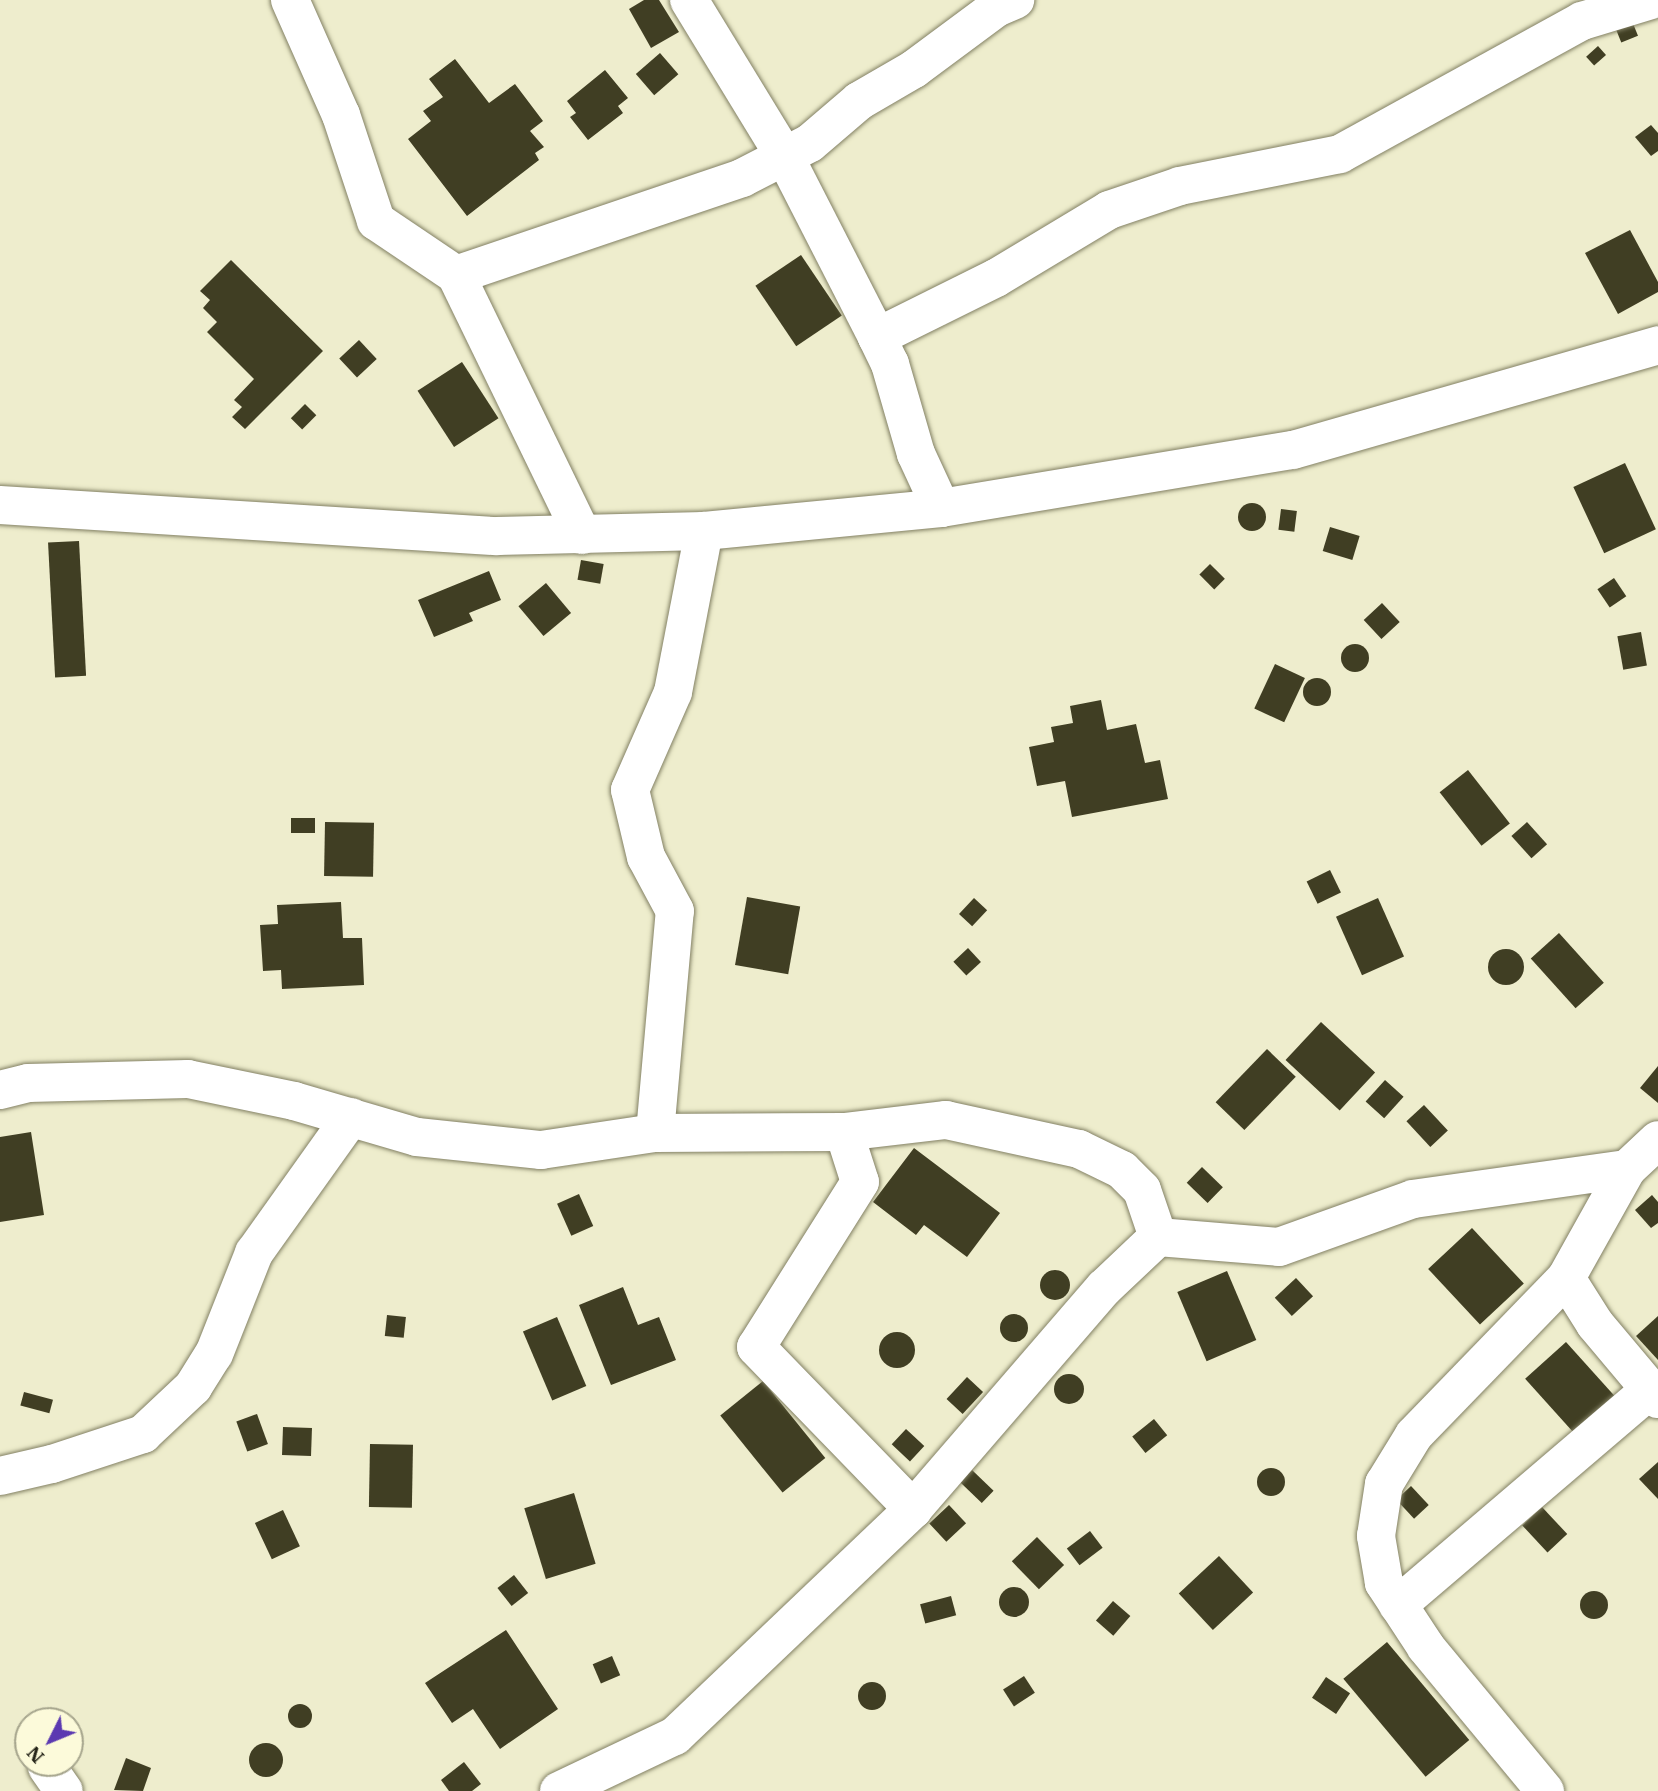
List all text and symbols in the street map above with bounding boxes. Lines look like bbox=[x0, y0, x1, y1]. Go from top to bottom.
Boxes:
north arrow bbox=[14, 1707, 84, 1777]
text: N bbox=[21, 1741, 49, 1769]

